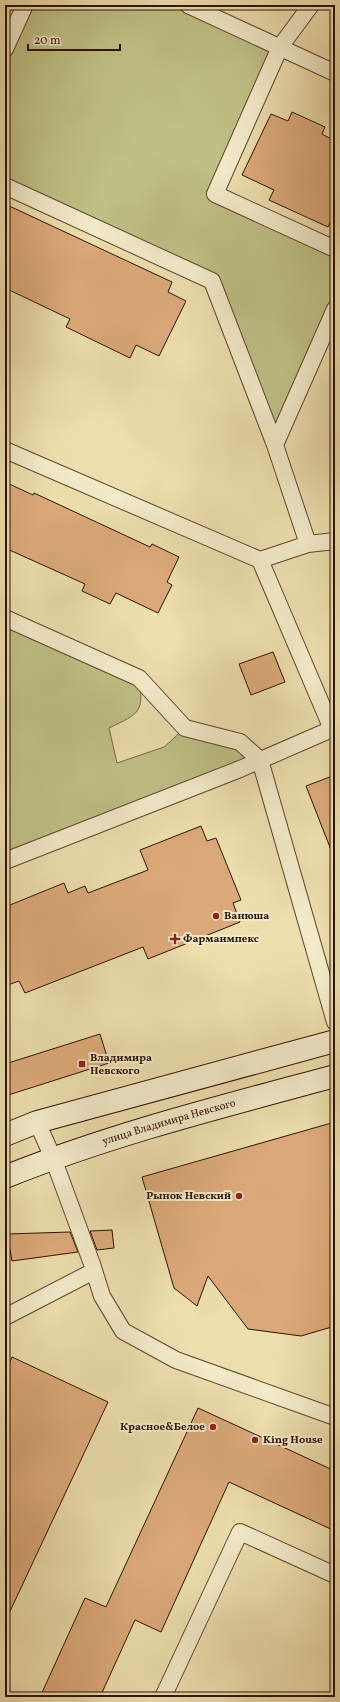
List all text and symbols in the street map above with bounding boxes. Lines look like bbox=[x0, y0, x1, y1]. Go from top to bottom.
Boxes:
scale bar bbox=[28, 26, 120, 52]
text: 20 m bbox=[34, 33, 61, 49]
place label: Ванюша bbox=[224, 909, 269, 924]
marker: Ванюша bbox=[211, 911, 221, 921]
place label: Фармаимпекс bbox=[183, 932, 259, 947]
marker: Фармаимпекс bbox=[170, 934, 180, 944]
place label: Владимира Невского bbox=[90, 1051, 152, 1079]
marker: Владимира Невского bbox=[77, 1059, 87, 1069]
street label: улица Владимира Невского bbox=[100, 1096, 238, 1149]
place label: Рынок Невский bbox=[146, 1189, 231, 1204]
marker: Рынок Невский bbox=[234, 1191, 244, 1201]
place label: Красное&Белое bbox=[120, 1420, 205, 1435]
marker: Красное&Белое bbox=[208, 1422, 218, 1432]
place label: King House bbox=[263, 1433, 323, 1448]
marker: King House bbox=[250, 1435, 260, 1445]

